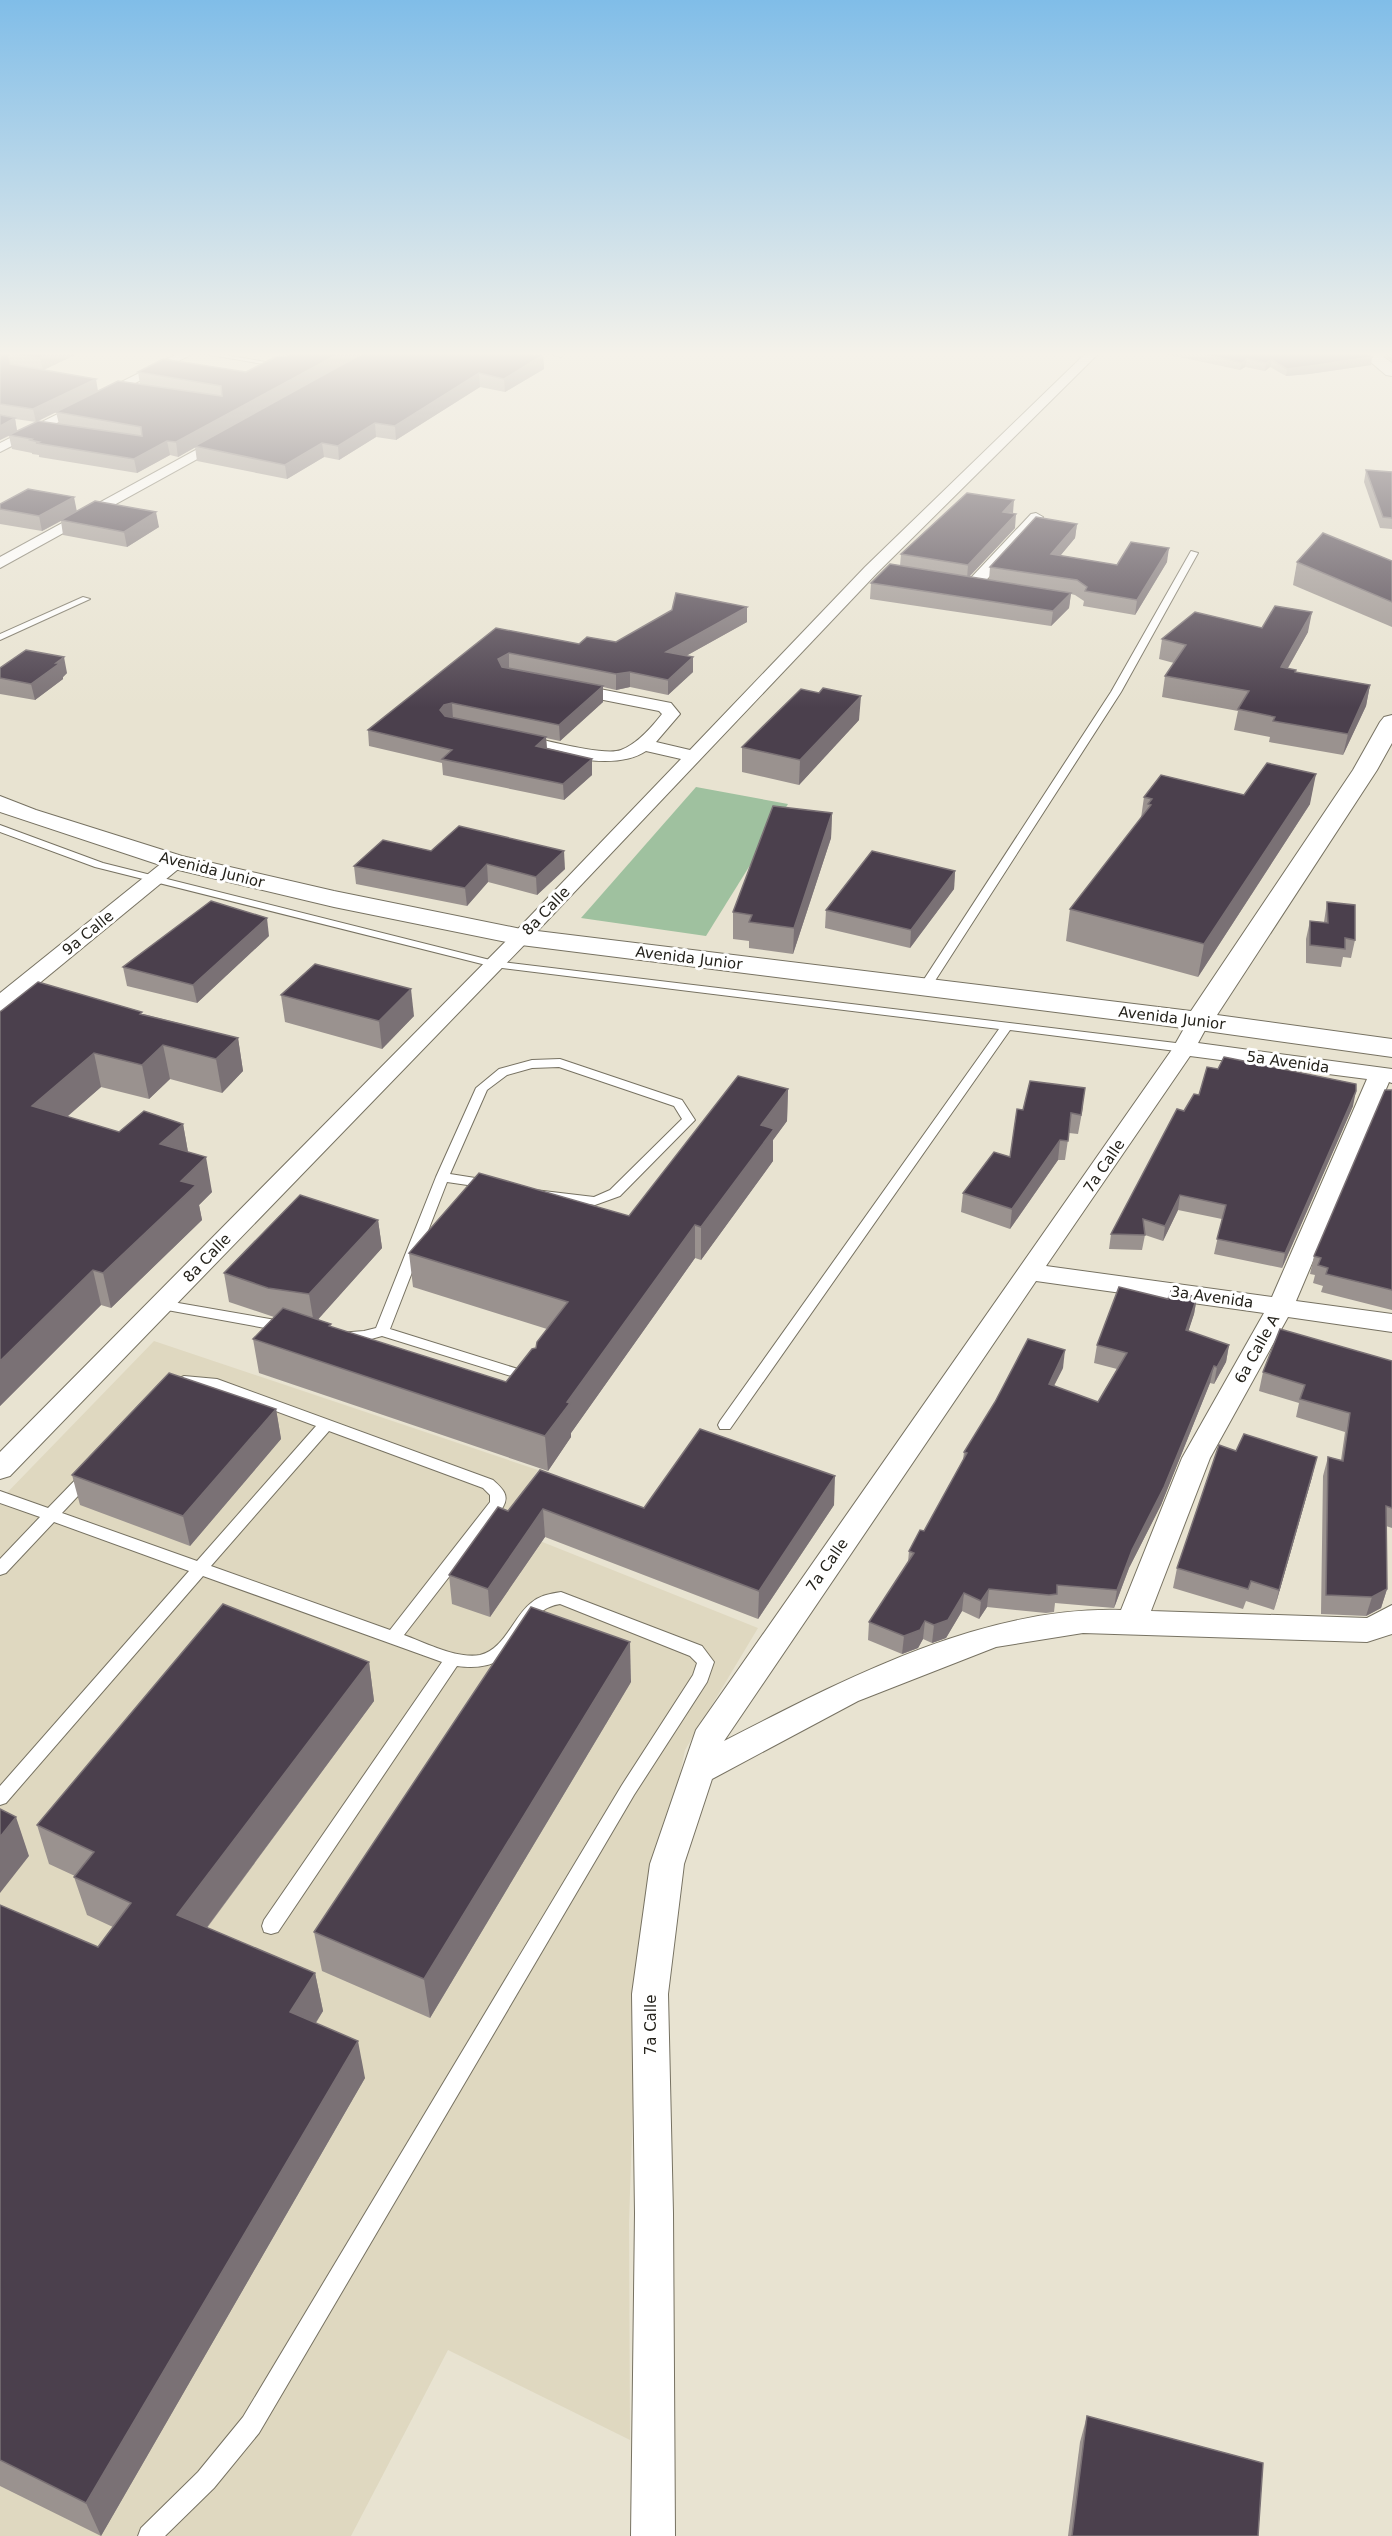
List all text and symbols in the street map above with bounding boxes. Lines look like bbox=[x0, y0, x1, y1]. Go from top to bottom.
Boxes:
street label: Avenida Junior bbox=[158, 848, 267, 892]
street label: 8a Calle bbox=[518, 883, 574, 939]
street label: 9a Calle bbox=[59, 907, 117, 959]
street label: Avenida Junior bbox=[635, 943, 744, 974]
street label: Avenida Junior bbox=[1118, 1003, 1227, 1034]
street label: 5a Avenida bbox=[1245, 1047, 1331, 1077]
street label: 7a Calle bbox=[1080, 1136, 1128, 1196]
street label: 8a Calle bbox=[179, 1230, 235, 1286]
street label: 3a Avenida bbox=[1169, 1282, 1255, 1312]
street label: 6a Calle A bbox=[1231, 1311, 1284, 1386]
street label: 7a Calle bbox=[802, 1535, 852, 1595]
street label: 7a Calle bbox=[642, 1995, 660, 2055]

